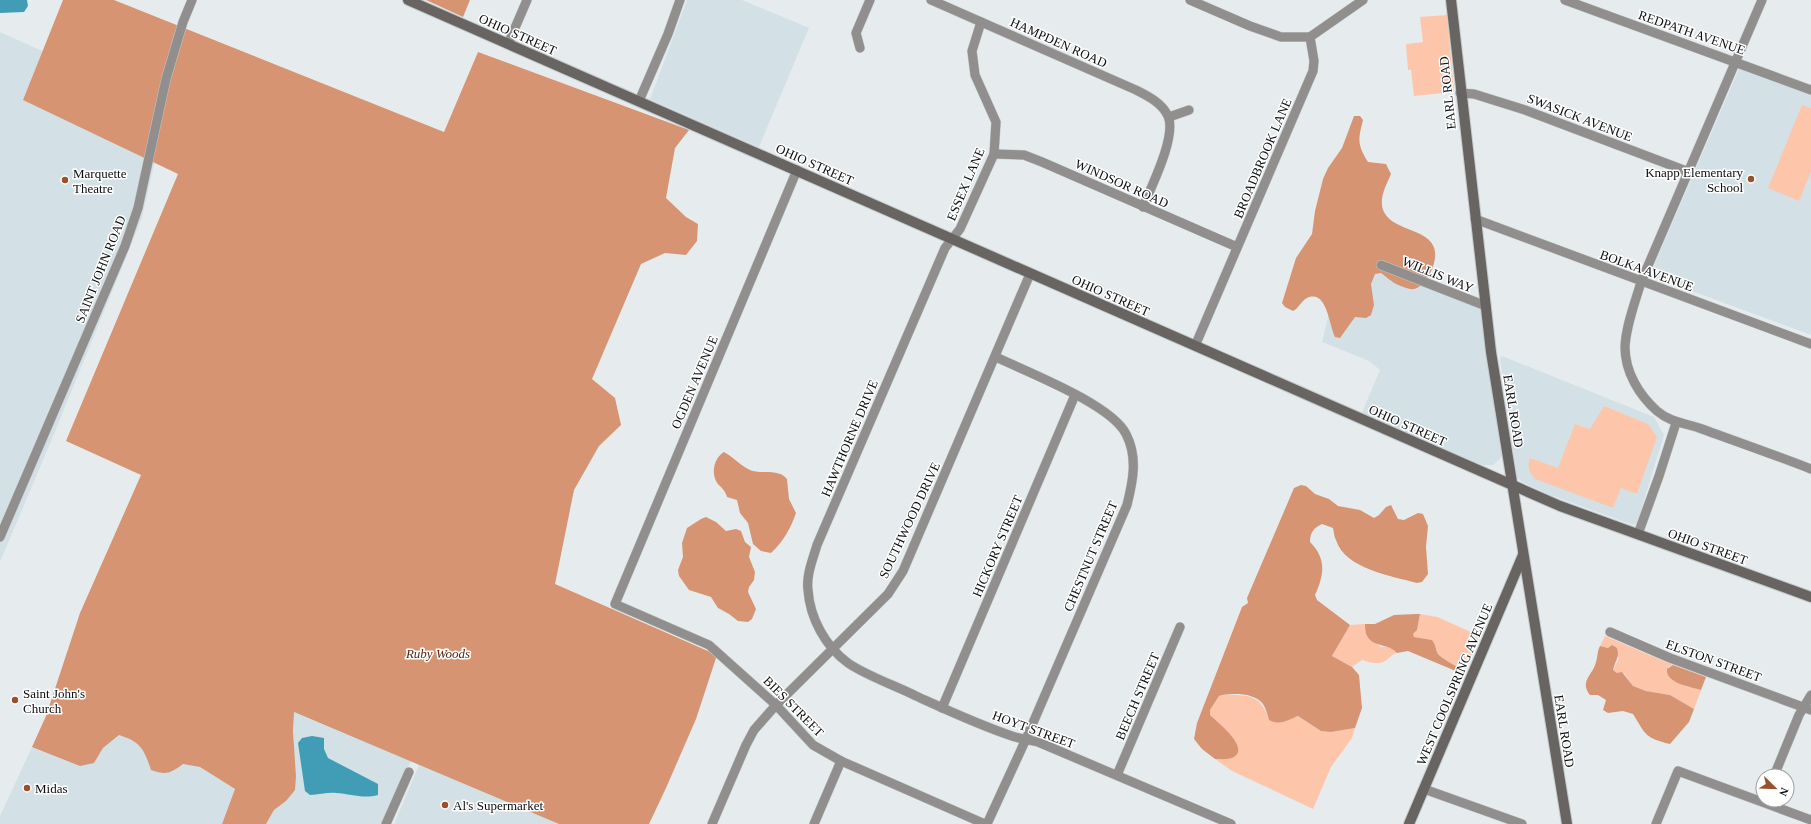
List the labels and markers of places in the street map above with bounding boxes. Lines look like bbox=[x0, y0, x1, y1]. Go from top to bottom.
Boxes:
place label: Knapp Elementary School bbox=[1645, 165, 1743, 195]
place label: Marquette Theatre bbox=[73, 166, 127, 196]
marker: Knapp Elementary School bbox=[1746, 174, 1756, 184]
marker: Marquette Theatre bbox=[60, 175, 70, 185]
place label: Saint John's Church bbox=[23, 686, 85, 716]
marker: Saint John's Church bbox=[10, 695, 20, 705]
place label: Midas bbox=[35, 781, 68, 796]
marker: Midas bbox=[22, 783, 32, 793]
place label: Al's Supermarket bbox=[453, 798, 543, 813]
marker: Al's Supermarket bbox=[440, 800, 450, 810]

